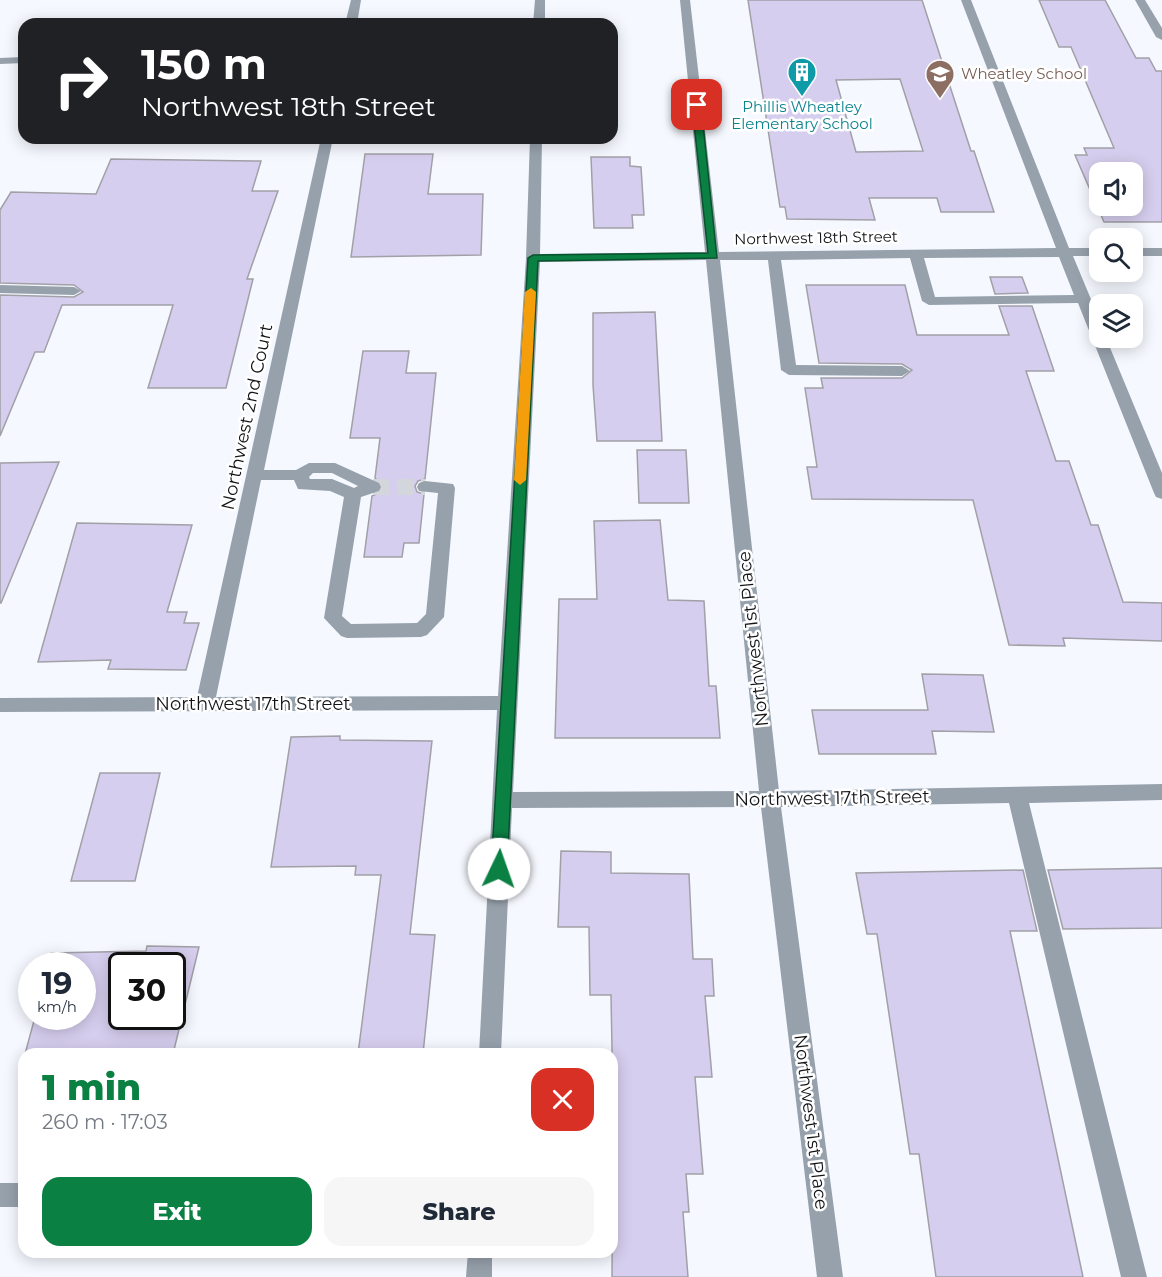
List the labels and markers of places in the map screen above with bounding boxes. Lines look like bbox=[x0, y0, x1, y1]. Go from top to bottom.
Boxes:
building icon: Phillis Wheatley Elementary School bbox=[786, 56, 818, 98]
school or university icon: Wheatley School bbox=[924, 58, 956, 100]
place label: Wheatley School bbox=[961, 64, 1087, 83]
pin bbox=[671, 79, 722, 130]
place label: Phillis Wheatley Elementary School bbox=[731, 97, 873, 133]

